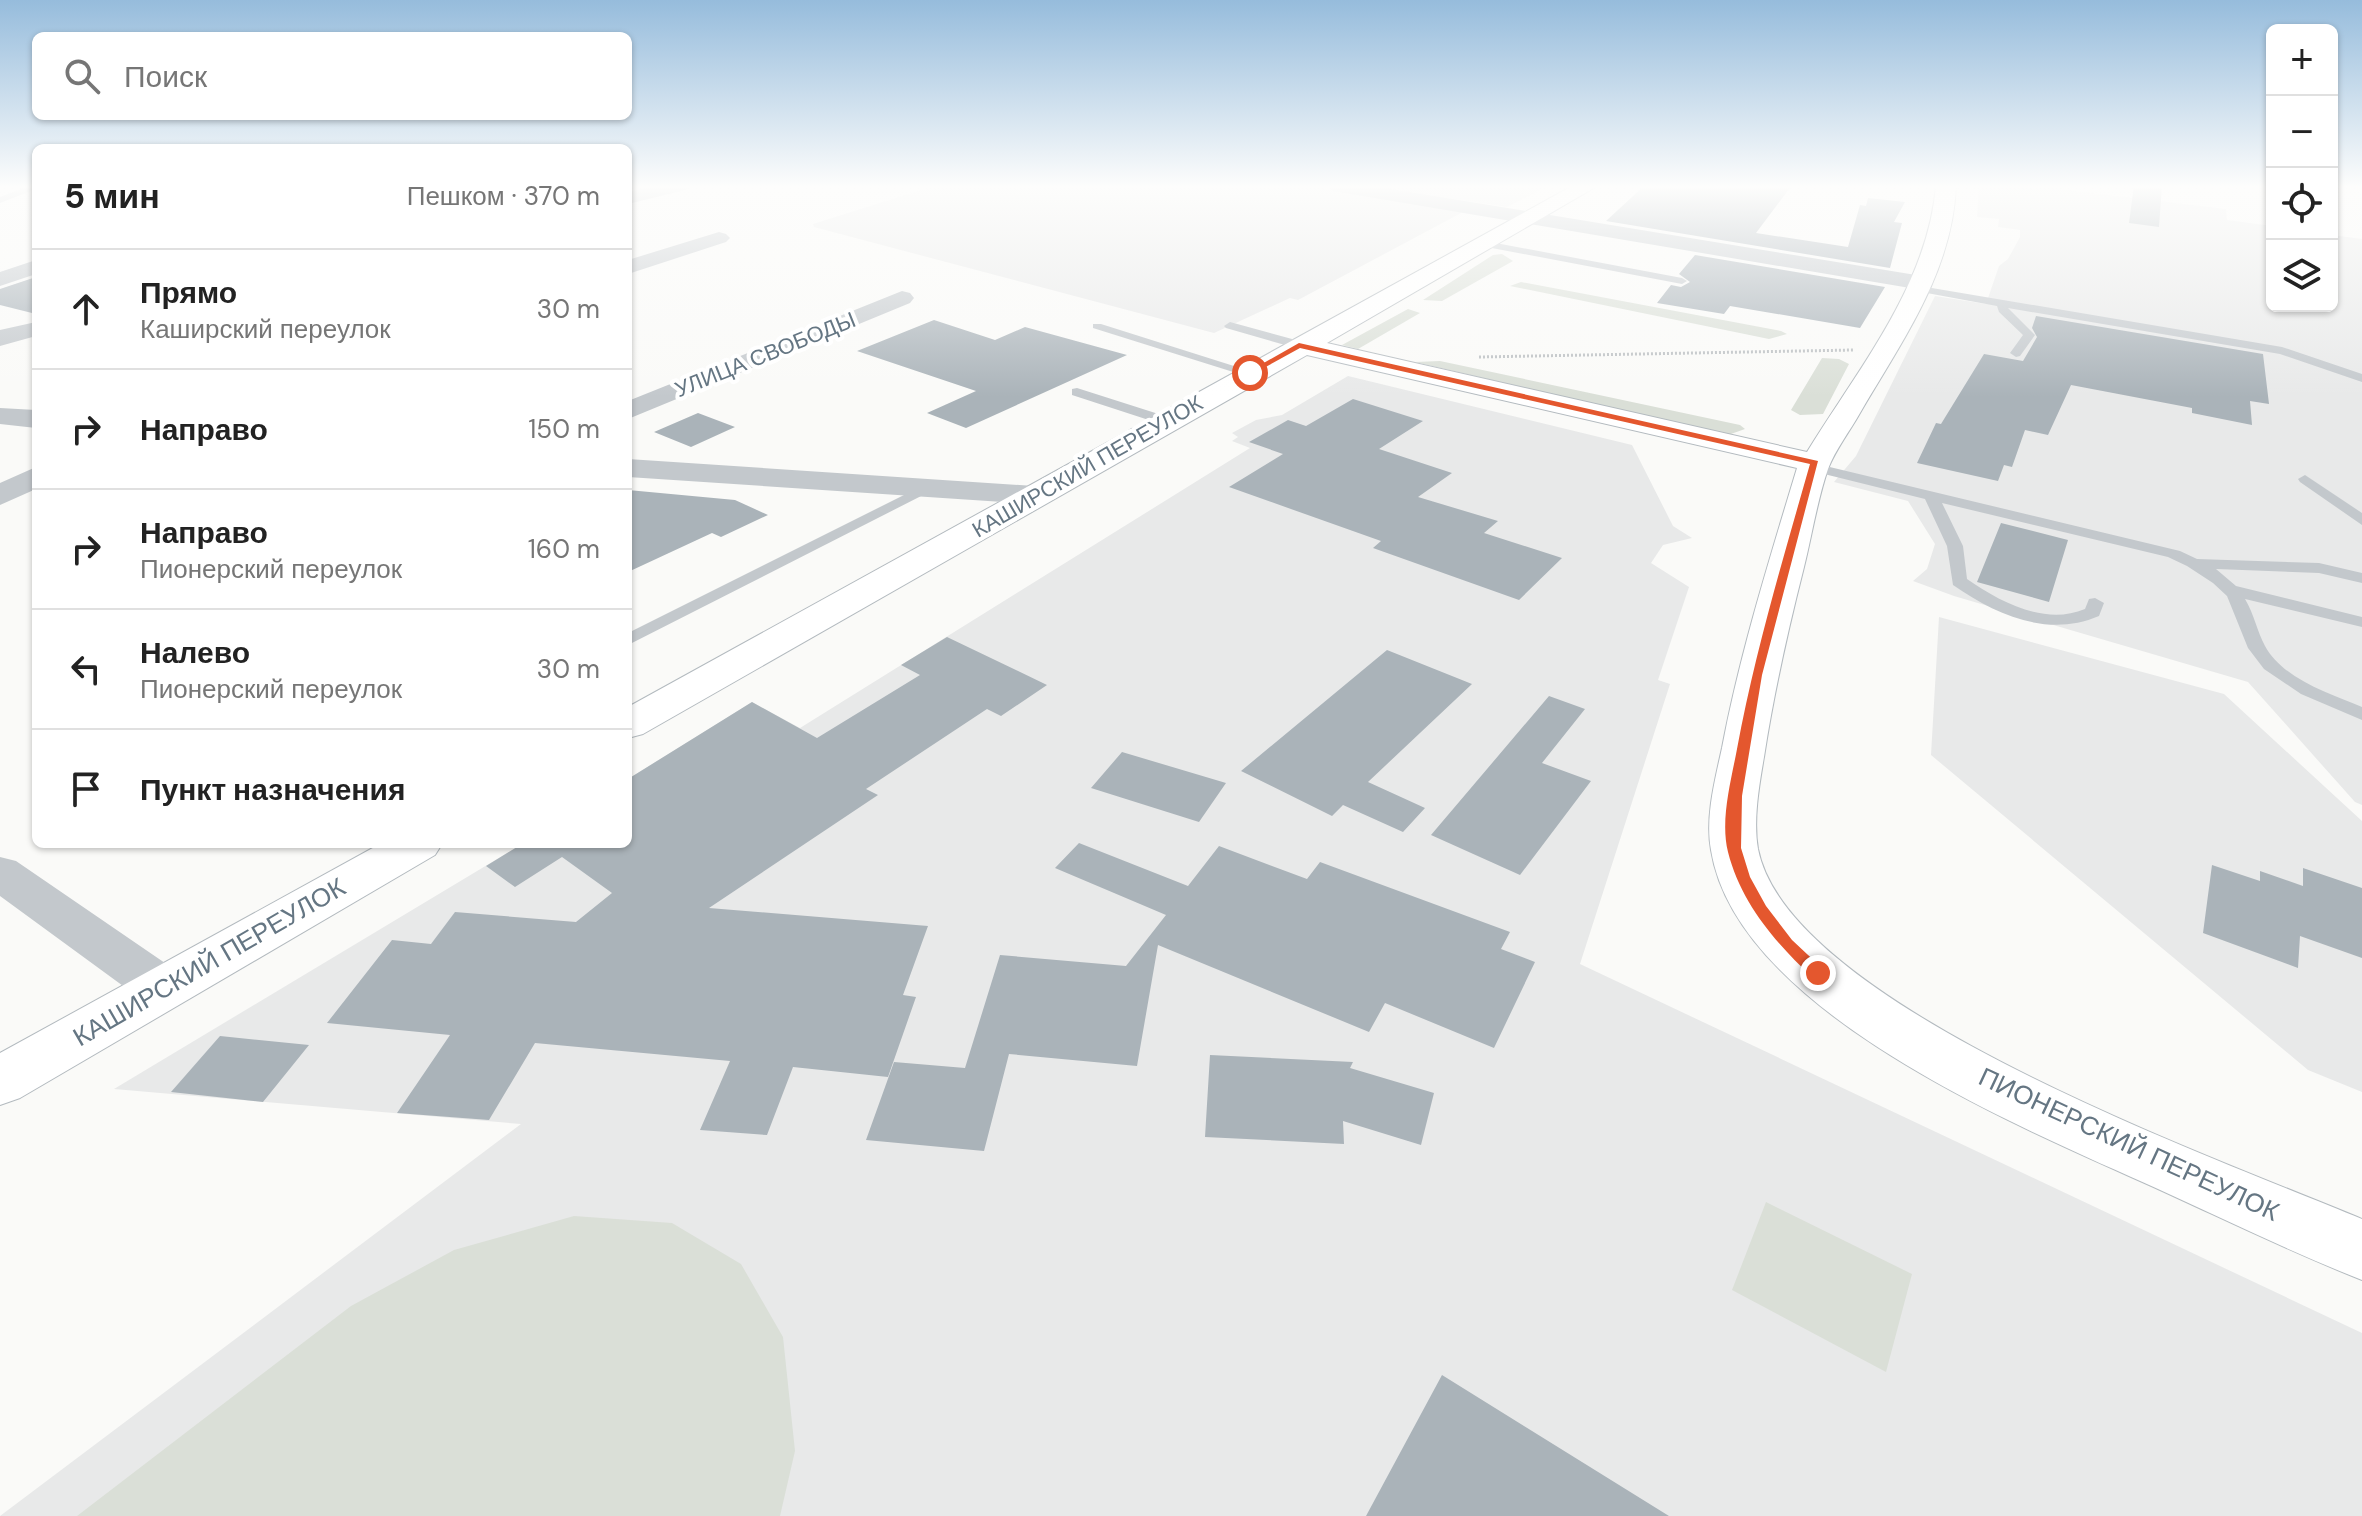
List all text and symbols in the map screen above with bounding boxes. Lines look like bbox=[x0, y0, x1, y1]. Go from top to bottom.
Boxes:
map controls bbox=[2266, 24, 2338, 312]
button: + bbox=[2266, 24, 2338, 96]
search box bbox=[32, 32, 632, 120]
icon: search bbox=[60, 54, 104, 98]
text: Поиск bbox=[124, 57, 207, 96]
button: − bbox=[2266, 96, 2338, 168]
button: locate bbox=[2266, 168, 2338, 240]
text: 5 мин bbox=[64, 174, 160, 219]
text: Пешком · 370 m bbox=[407, 179, 600, 213]
button: layers bbox=[2266, 240, 2338, 312]
text: Прямо bbox=[140, 273, 237, 312]
icon: ahead bbox=[64, 287, 108, 331]
text: 30 m bbox=[537, 292, 600, 326]
street label: УЛИЦА СВОБОДЫ bbox=[671, 305, 860, 404]
text: Каширский переулок bbox=[140, 312, 391, 346]
route start bbox=[1232, 355, 1268, 391]
street label: КАШИРСКИЙ ПЕРЕУЛОК bbox=[967, 388, 1208, 544]
icon: right bbox=[64, 407, 108, 451]
text: Направо bbox=[140, 410, 268, 449]
text: 150 m bbox=[528, 412, 600, 446]
text: Направо bbox=[140, 513, 268, 552]
icon: right bbox=[64, 527, 108, 571]
text: 160 m bbox=[528, 532, 600, 566]
text: Пионерский переулок bbox=[140, 552, 402, 586]
text: Налево bbox=[140, 633, 250, 672]
icon: left bbox=[64, 647, 108, 691]
text: 30 m bbox=[537, 652, 600, 686]
text: Пионерский переулок bbox=[140, 672, 402, 706]
icon: arrive bbox=[64, 767, 108, 811]
text: Пункт назначения bbox=[140, 770, 405, 809]
street label: КАШИРСКИЙ ПЕРЕУЛОК bbox=[67, 870, 351, 1054]
route end bbox=[1800, 955, 1836, 991]
street label: ПИОНЕРСКИЙ ПЕРЕУЛОК bbox=[1973, 1059, 2285, 1229]

